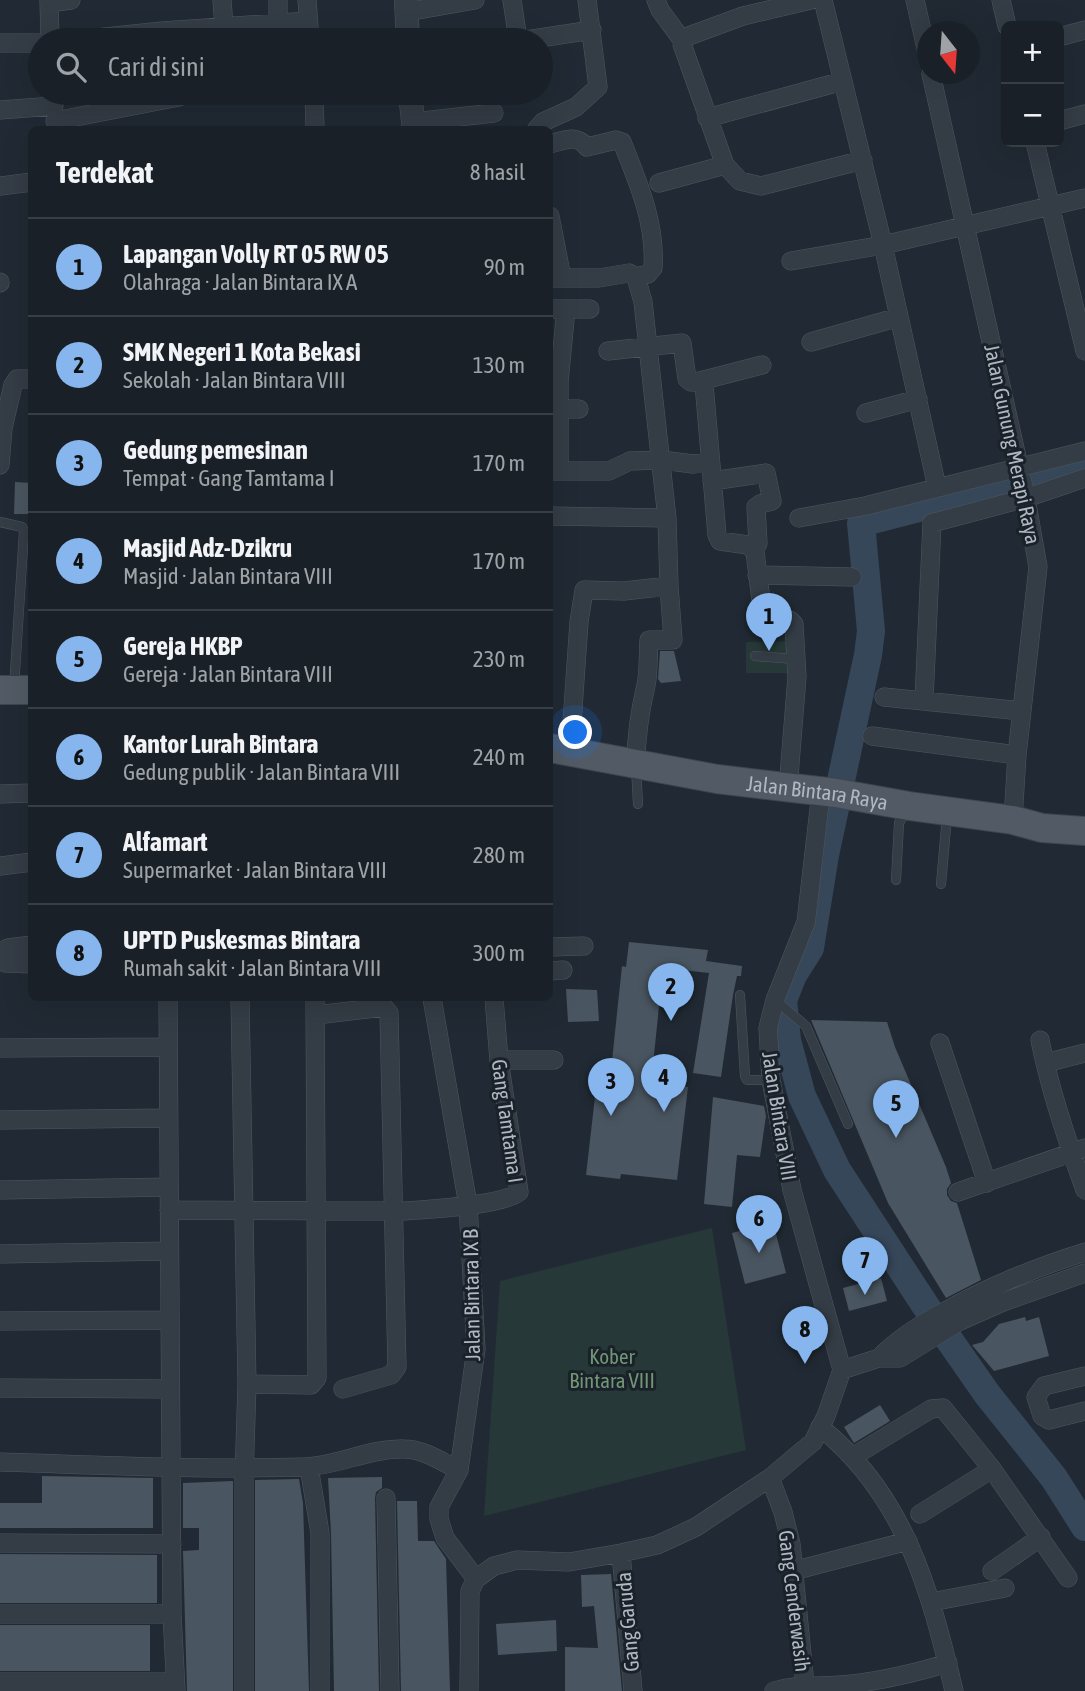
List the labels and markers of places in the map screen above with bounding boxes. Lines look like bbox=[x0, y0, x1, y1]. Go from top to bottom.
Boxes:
pin: 1 bbox=[746, 593, 792, 651]
pin: 2 bbox=[648, 963, 694, 1021]
pin: 4 bbox=[641, 1054, 687, 1112]
pin: 3 bbox=[588, 1058, 634, 1116]
pin: 5 bbox=[873, 1080, 919, 1138]
pin: 6 bbox=[736, 1195, 782, 1253]
pin: 7 bbox=[842, 1237, 888, 1295]
pin: 8 bbox=[782, 1306, 828, 1364]

